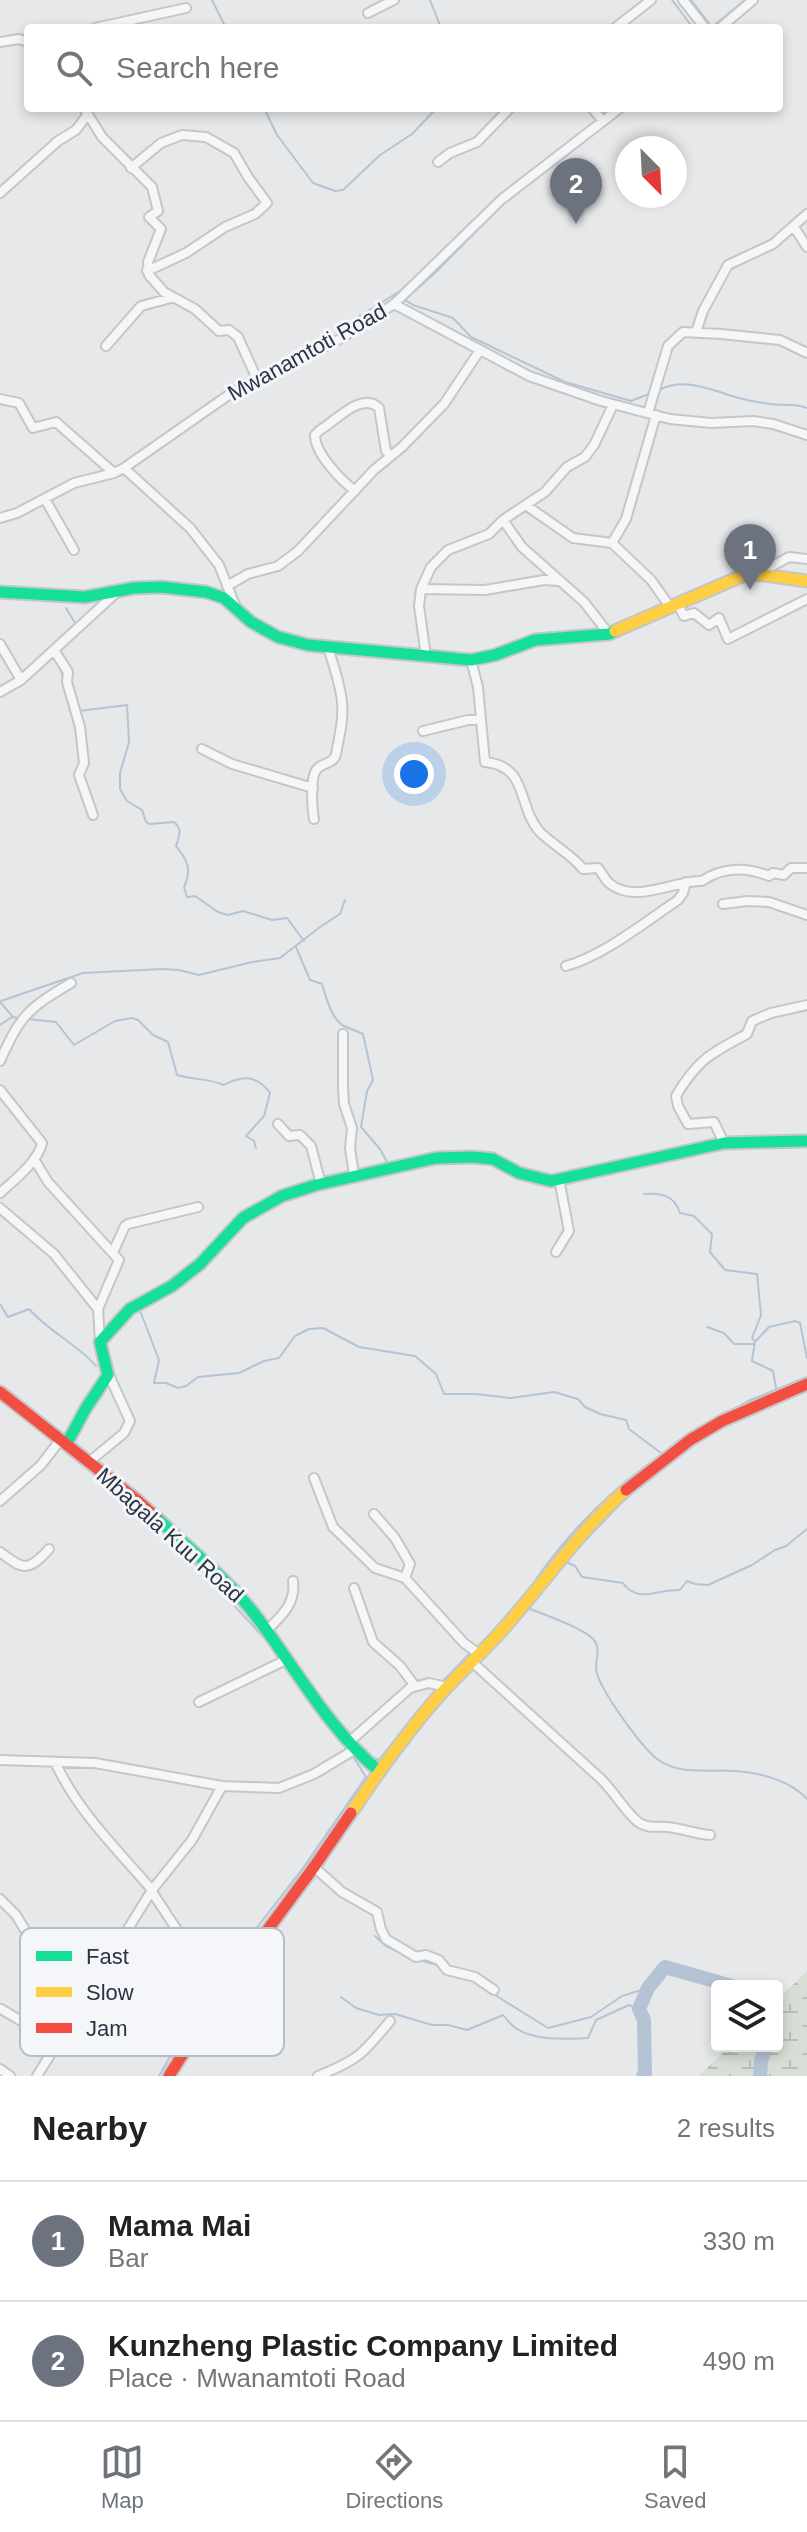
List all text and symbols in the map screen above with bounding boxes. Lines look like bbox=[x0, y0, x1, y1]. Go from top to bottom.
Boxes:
search box bbox=[24, 24, 783, 112]
icon: search bbox=[52, 46, 96, 90]
text: Search here bbox=[116, 51, 279, 84]
north arrow bbox=[615, 136, 687, 208]
pin: 2 bbox=[550, 158, 602, 224]
street label: Mwanamtoti Road bbox=[223, 298, 391, 406]
pin: 1 bbox=[724, 524, 776, 590]
your location bbox=[394, 754, 434, 794]
street label: Mbagala Kuu Road bbox=[92, 1463, 248, 1607]
legend bbox=[20, 1928, 284, 2056]
text: Fast bbox=[86, 1944, 129, 1969]
text: Slow bbox=[86, 1980, 134, 2005]
map controls bbox=[711, 1980, 783, 2052]
button: layers bbox=[711, 1980, 783, 2052]
text: Jam bbox=[86, 2016, 128, 2041]
text: Nearby bbox=[32, 2109, 147, 2147]
text: 2 results bbox=[677, 2113, 775, 2143]
text: Mama Mai bbox=[108, 2209, 251, 2242]
text: 1 bbox=[51, 2226, 65, 2256]
text: 330 m bbox=[703, 2226, 775, 2256]
text: Bar bbox=[108, 2243, 148, 2273]
text: Kunzheng Plastic Company Limited bbox=[108, 2329, 618, 2362]
text: 2 bbox=[51, 2346, 65, 2376]
text: 490 m bbox=[703, 2346, 775, 2376]
text: Place · Mwanamtoti Road bbox=[108, 2363, 406, 2393]
tab: Map bbox=[100, 2440, 144, 2514]
tab: Directions bbox=[345, 2440, 443, 2514]
tab: Saved bbox=[644, 2440, 707, 2514]

